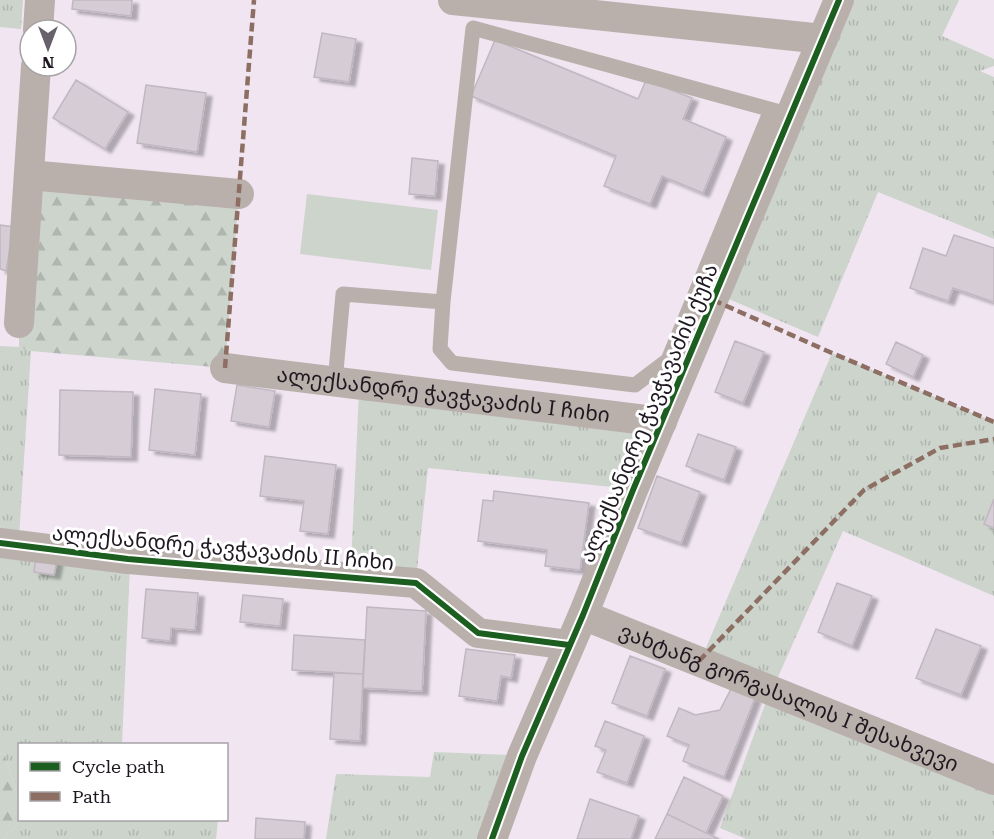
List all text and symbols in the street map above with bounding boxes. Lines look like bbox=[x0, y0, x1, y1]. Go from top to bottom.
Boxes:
north arrow bbox=[18, 18, 78, 78]
text: N bbox=[42, 53, 54, 72]
street label: ალექსანდრე ჭავჭავაძის ქუჩა bbox=[575, 260, 724, 566]
street label: ალექსანდრე ჭავჭავაძის I ჩიხი bbox=[275, 362, 611, 427]
street label: ალექსანდრე ჭავჭავაძის II ჩიხი bbox=[51, 521, 395, 576]
street label: ვახტანგ გორგასალის I შესახვევი bbox=[616, 619, 962, 777]
legend bbox=[18, 743, 228, 821]
text: Cycle path bbox=[72, 756, 165, 777]
text: Path bbox=[72, 786, 111, 807]

